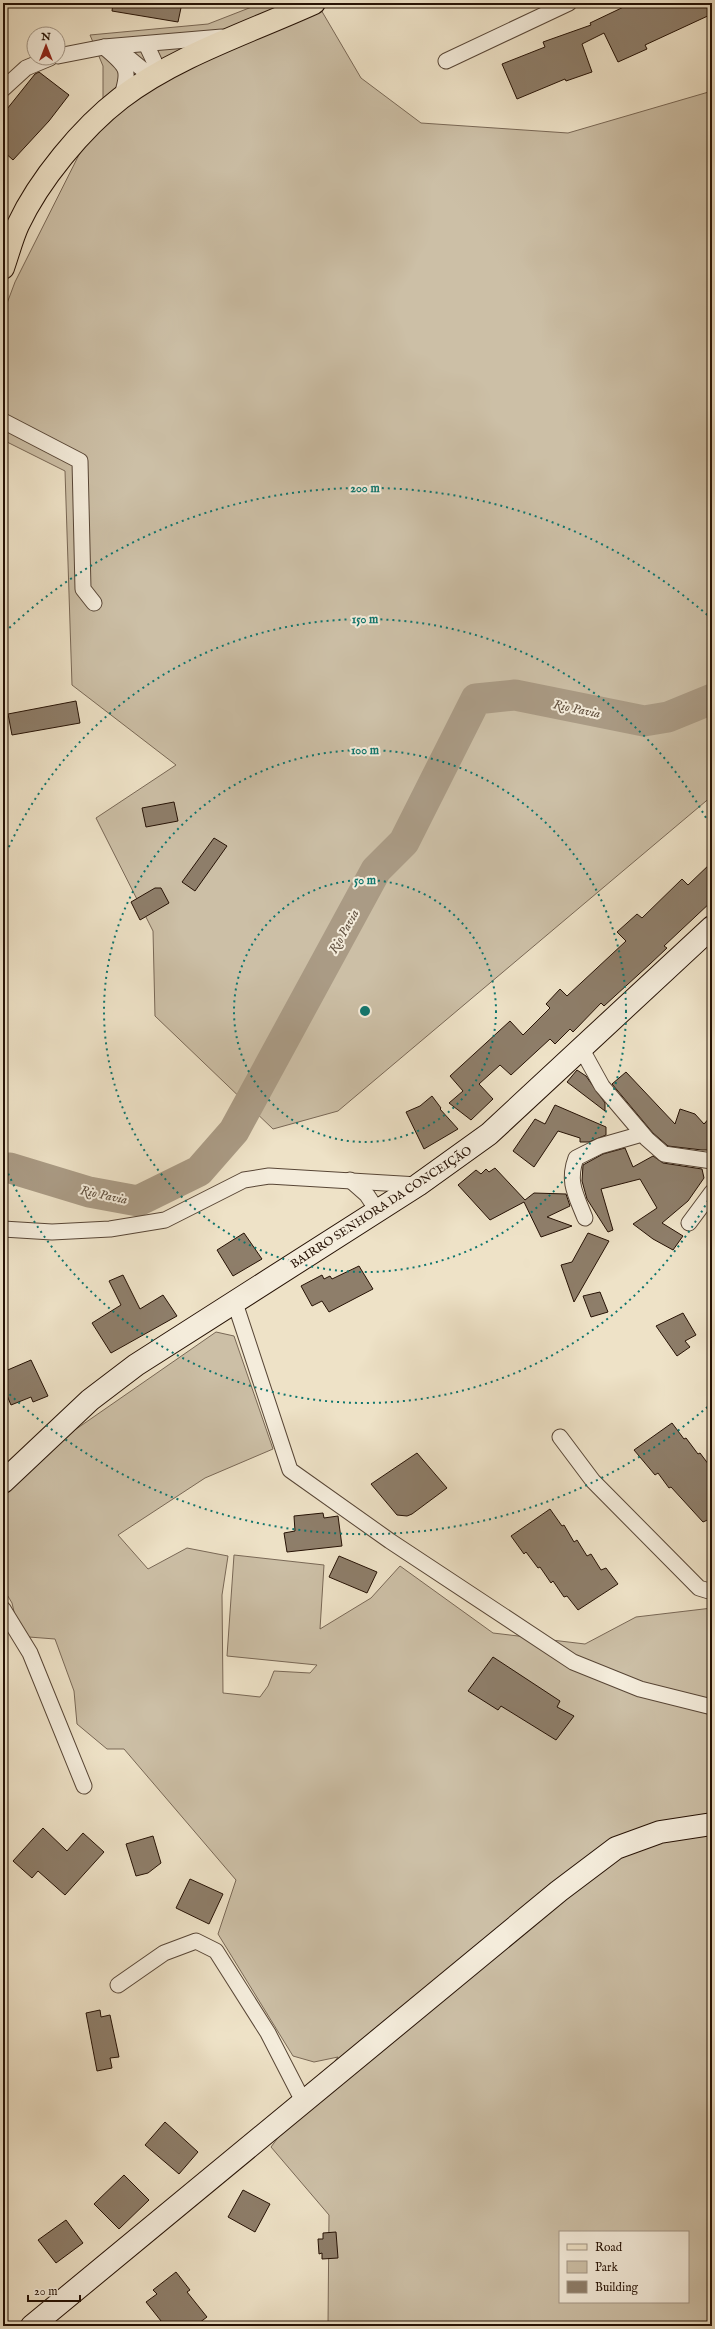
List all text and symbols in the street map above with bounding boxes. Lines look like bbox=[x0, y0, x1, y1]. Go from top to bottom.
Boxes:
north arrow bbox=[26, 26, 66, 66]
text: N bbox=[40, 30, 51, 44]
text: 200 m bbox=[350, 481, 380, 496]
text: 150 m bbox=[352, 612, 379, 627]
water label: Rio Pavia bbox=[551, 696, 602, 723]
text: 100 m bbox=[351, 743, 380, 758]
text: 50 m bbox=[354, 873, 377, 888]
water label: Rio Pavia bbox=[325, 906, 364, 957]
centre of rings bbox=[358, 1004, 372, 1018]
street label: BAIRRO SENHORA DA CONCEIÇÃO bbox=[287, 1142, 475, 1272]
water label: Rio Pavia bbox=[78, 1182, 129, 1209]
legend bbox=[559, 2231, 689, 2303]
text: Road bbox=[595, 2240, 623, 2255]
text: Park bbox=[595, 2260, 618, 2275]
scale bar bbox=[28, 2277, 80, 2303]
text: Building bbox=[595, 2280, 639, 2295]
text: 20 m bbox=[34, 2284, 57, 2299]

